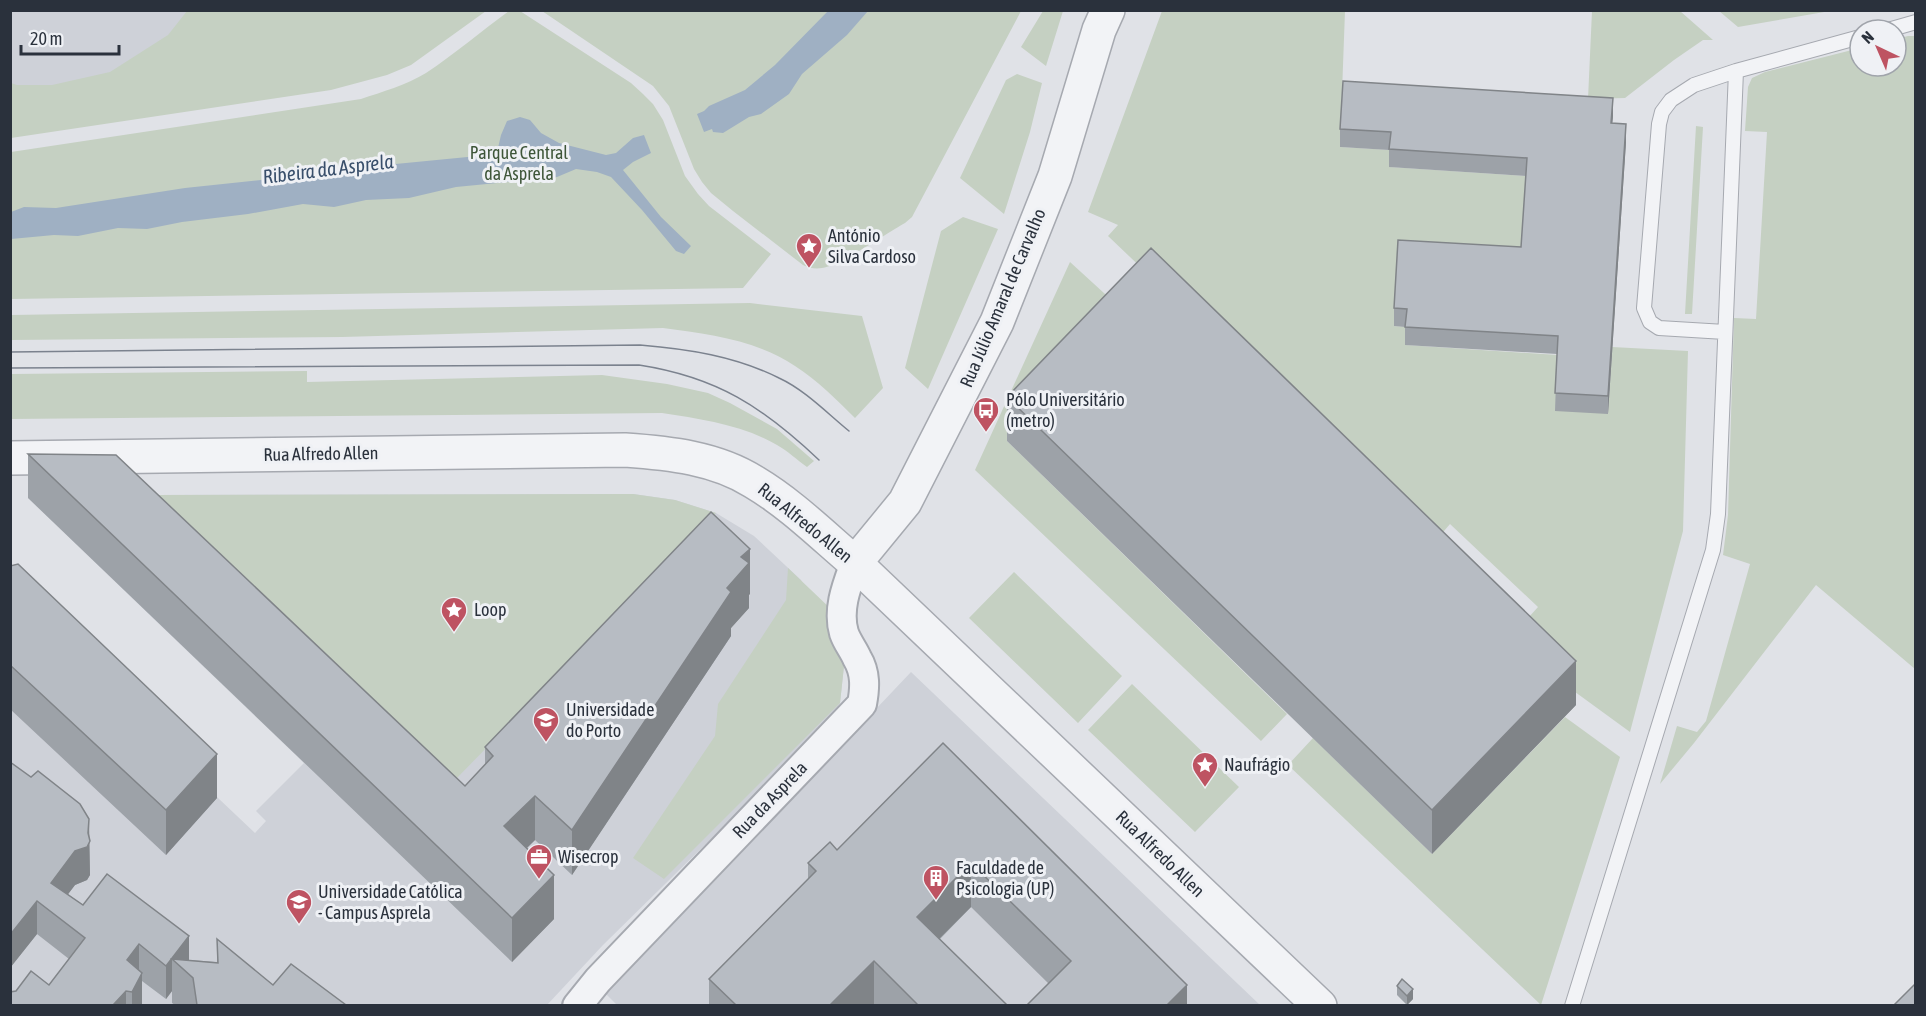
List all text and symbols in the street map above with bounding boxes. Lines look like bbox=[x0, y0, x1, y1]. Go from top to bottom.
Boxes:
scale bar bbox=[21, 18, 118, 56]
north arrow bbox=[1848, 18, 1908, 78]
text: N bbox=[1858, 27, 1877, 47]
text: 20 m bbox=[30, 28, 62, 49]
park label: Parque Central da Asprela bbox=[470, 142, 568, 184]
water label: Ribeira da Asprela bbox=[261, 149, 395, 188]
street label: Rua Júlio Amaral de Carvalho bbox=[955, 205, 1050, 390]
place label: António Silva Cardoso bbox=[828, 225, 916, 267]
place icon: António Silva Cardoso bbox=[794, 231, 824, 269]
place label: Pólo Universitário (metro) bbox=[1006, 389, 1125, 431]
bus stop icon: Pólo Universitário (metro) bbox=[971, 395, 1001, 433]
street label: Rua Alfredo Allen bbox=[263, 442, 379, 465]
street label: Rua Alfredo Allen bbox=[754, 478, 857, 567]
place icon: Loop bbox=[439, 595, 469, 633]
place label: Loop bbox=[474, 599, 506, 620]
place label: Universidade do Porto bbox=[566, 699, 654, 741]
school or university icon: Universidade do Porto bbox=[531, 705, 561, 743]
place icon: Naufrágio bbox=[1190, 750, 1220, 788]
place label: Naufrágio bbox=[1224, 754, 1290, 775]
street label: Rua da Asprela bbox=[728, 757, 811, 842]
street label: Rua Alfredo Allen bbox=[1112, 806, 1209, 901]
office icon: Wisecrop bbox=[524, 842, 554, 880]
place label: Wisecrop bbox=[558, 846, 619, 867]
place label: Faculdade de Psicologia (UP) bbox=[956, 857, 1054, 899]
building icon: Faculdade de Psicologia (UP) bbox=[921, 863, 951, 901]
place label: Universidade Católica - Campus Asprela bbox=[318, 881, 463, 923]
school or university icon: Universidade Católica - Campus Asprela bbox=[284, 887, 314, 925]

